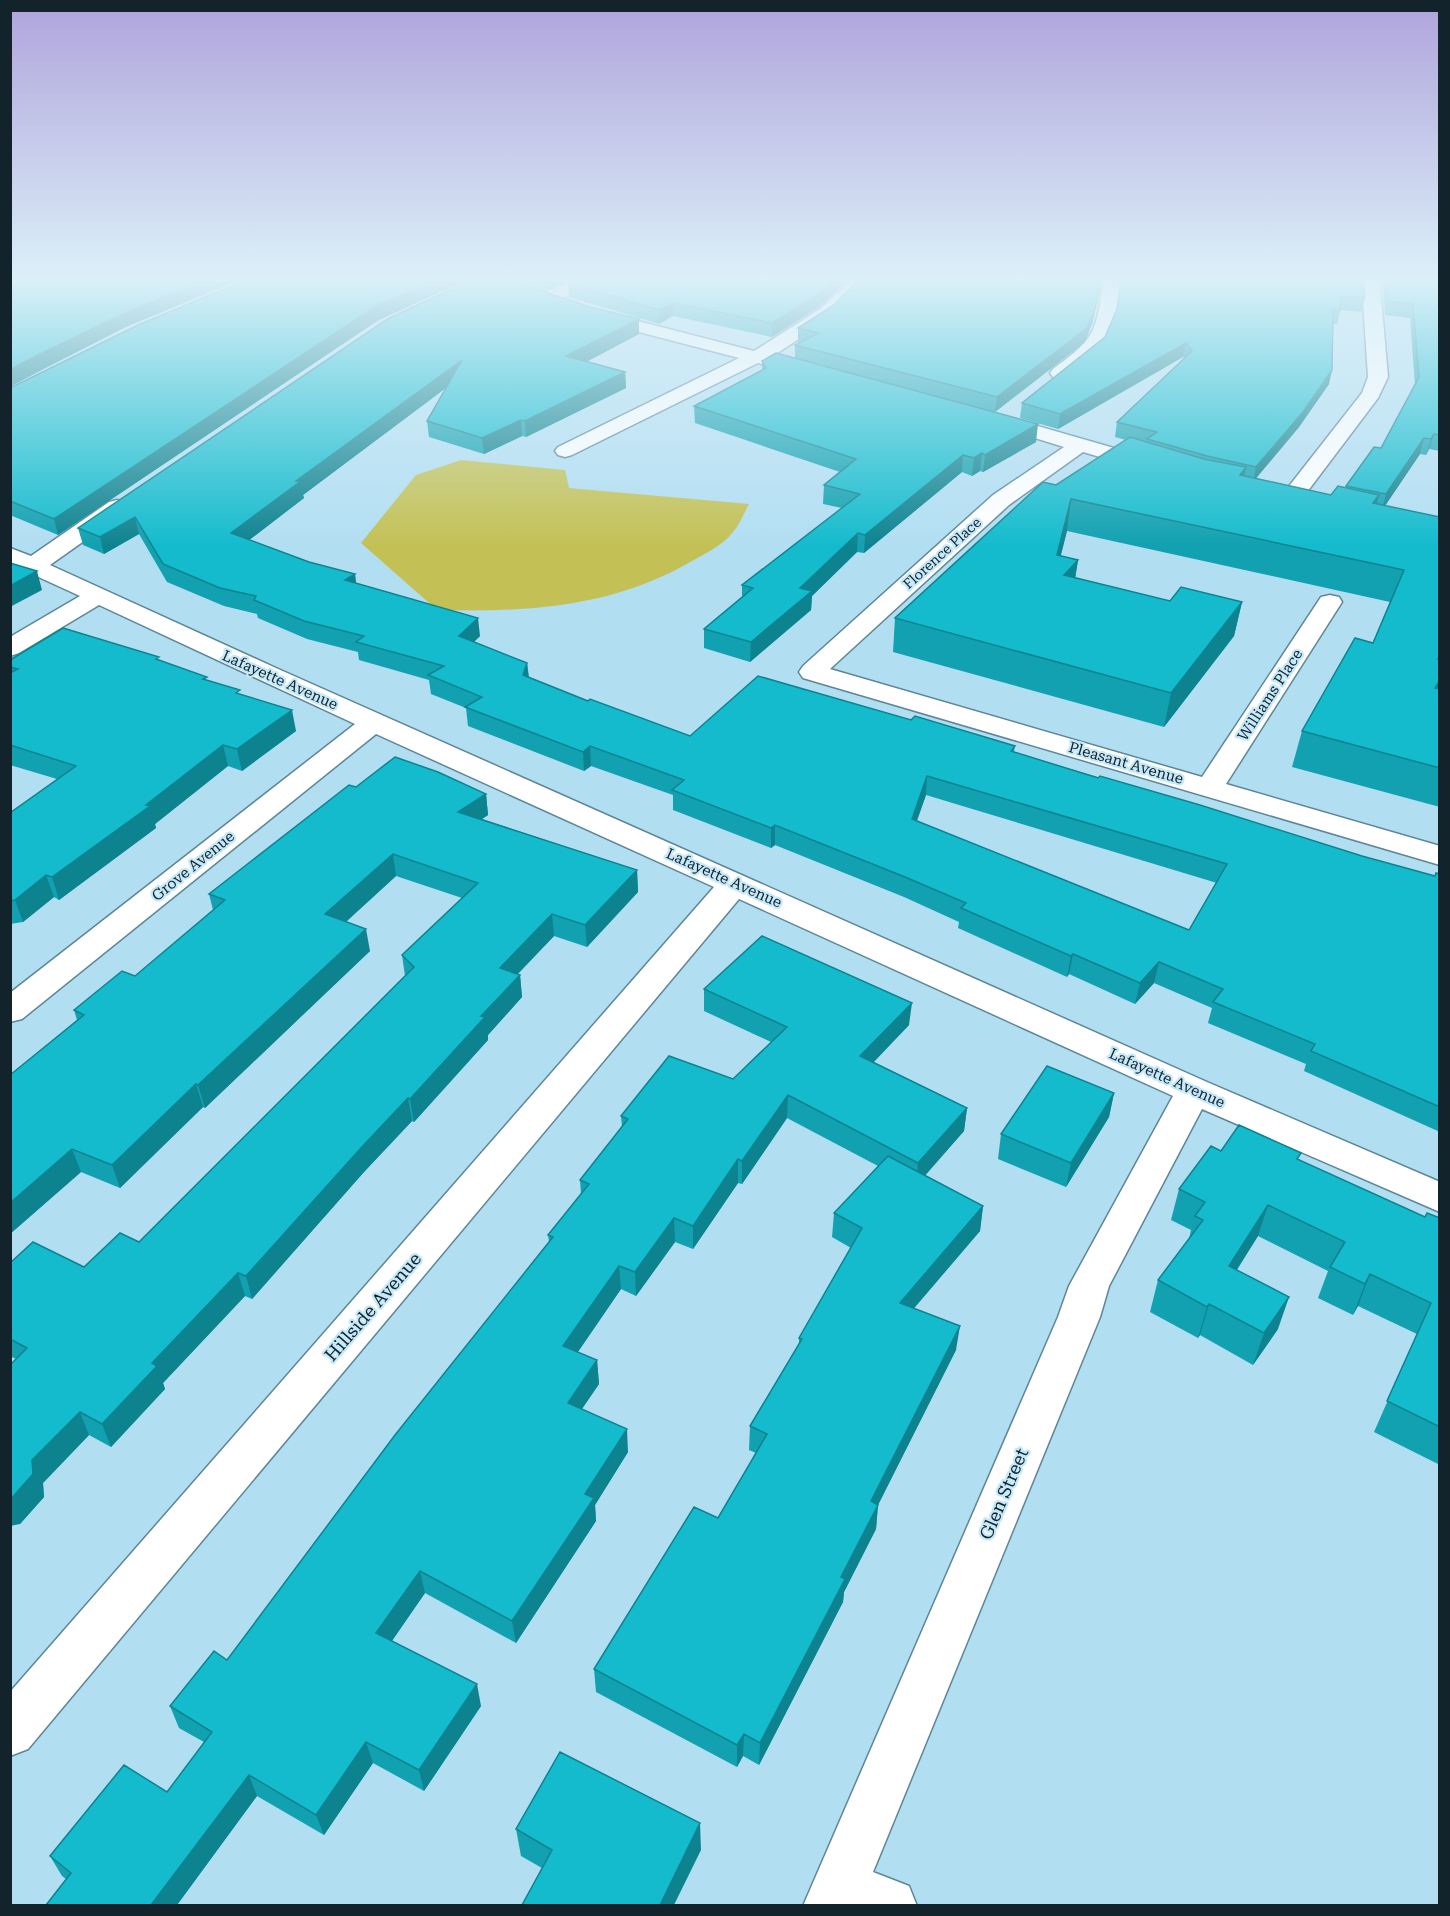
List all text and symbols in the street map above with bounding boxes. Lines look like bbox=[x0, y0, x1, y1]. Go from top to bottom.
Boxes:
street label: Florence Place bbox=[900, 514, 984, 592]
street label: Lafayette Avenue bbox=[219, 646, 341, 714]
street label: Williams Place bbox=[1234, 646, 1306, 744]
street label: Pleasant Avenue bbox=[1067, 738, 1185, 788]
street label: Grove Avenue bbox=[148, 827, 238, 905]
street label: Lafayette Avenue bbox=[663, 844, 785, 912]
street label: Lafayette Avenue bbox=[1106, 1044, 1228, 1112]
street label: Hillside Avenue bbox=[320, 1248, 425, 1365]
street label: Glen Street bbox=[975, 1445, 1032, 1543]

